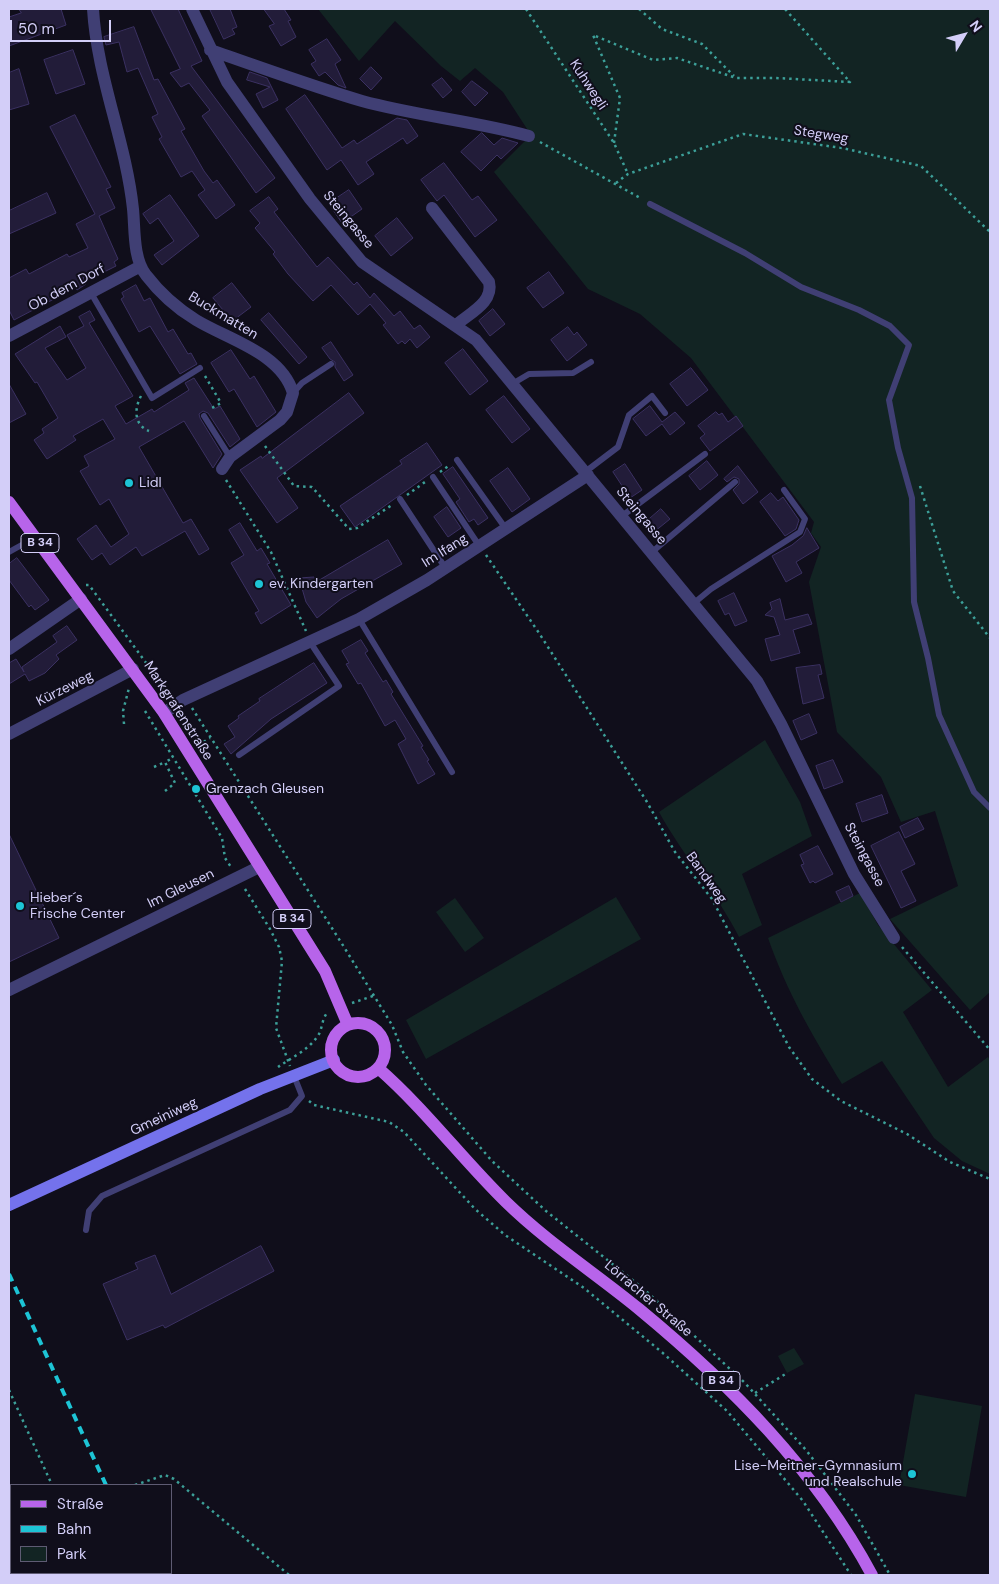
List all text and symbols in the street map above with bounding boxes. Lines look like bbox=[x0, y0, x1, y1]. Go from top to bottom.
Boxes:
scale bar bbox=[12, 10, 114, 42]
north arrow bbox=[939, 10, 989, 60]
text: N bbox=[966, 16, 986, 35]
text: 50 m bbox=[18, 19, 55, 39]
street label: Kuhwegli bbox=[566, 57, 610, 113]
street label: Stegweg bbox=[792, 122, 850, 148]
street label: Steingasse bbox=[319, 188, 377, 252]
street label: Ob dem Dorf bbox=[26, 261, 108, 315]
street label: Buckmatten bbox=[185, 289, 261, 343]
place label: Lidl bbox=[139, 475, 162, 491]
marker: Lidl bbox=[123, 477, 135, 489]
street label: Steingasse bbox=[612, 484, 670, 548]
street label: Im Ifang bbox=[419, 530, 471, 572]
road number: B 34 bbox=[21, 534, 59, 552]
place label: ev. Kindergarten bbox=[269, 576, 373, 592]
marker: ev. Kindergarten bbox=[253, 578, 265, 590]
street label: Markgrafenstraße bbox=[140, 658, 216, 764]
street label: Kürzeweg bbox=[34, 668, 96, 710]
place label: Grenzach Gleusen bbox=[206, 781, 324, 797]
marker: Grenzach Gleusen bbox=[190, 783, 202, 795]
street label: Steingasse bbox=[840, 820, 888, 890]
street label: Bandweg bbox=[682, 849, 730, 907]
street label: Im Gleusen bbox=[145, 866, 217, 912]
place label: Hieber´s Frische Center bbox=[30, 890, 125, 922]
marker: Hieber´s Frische Center bbox=[14, 900, 26, 912]
road number: B 34 bbox=[273, 910, 311, 929]
street label: Gmeiniweg bbox=[128, 1094, 200, 1140]
street label: Lörracher Straße bbox=[601, 1257, 695, 1341]
road number: B 34 bbox=[702, 1372, 740, 1390]
place label: Lise-Meitner-Gymnasium und Realschule bbox=[734, 1458, 902, 1490]
marker: Lise-Meitner-Gymnasium und Realschule bbox=[906, 1468, 918, 1480]
legend bbox=[10, 1484, 172, 1574]
text: Straße bbox=[57, 1494, 104, 1514]
text: Bahn bbox=[57, 1519, 91, 1539]
text: Park bbox=[57, 1544, 87, 1564]

